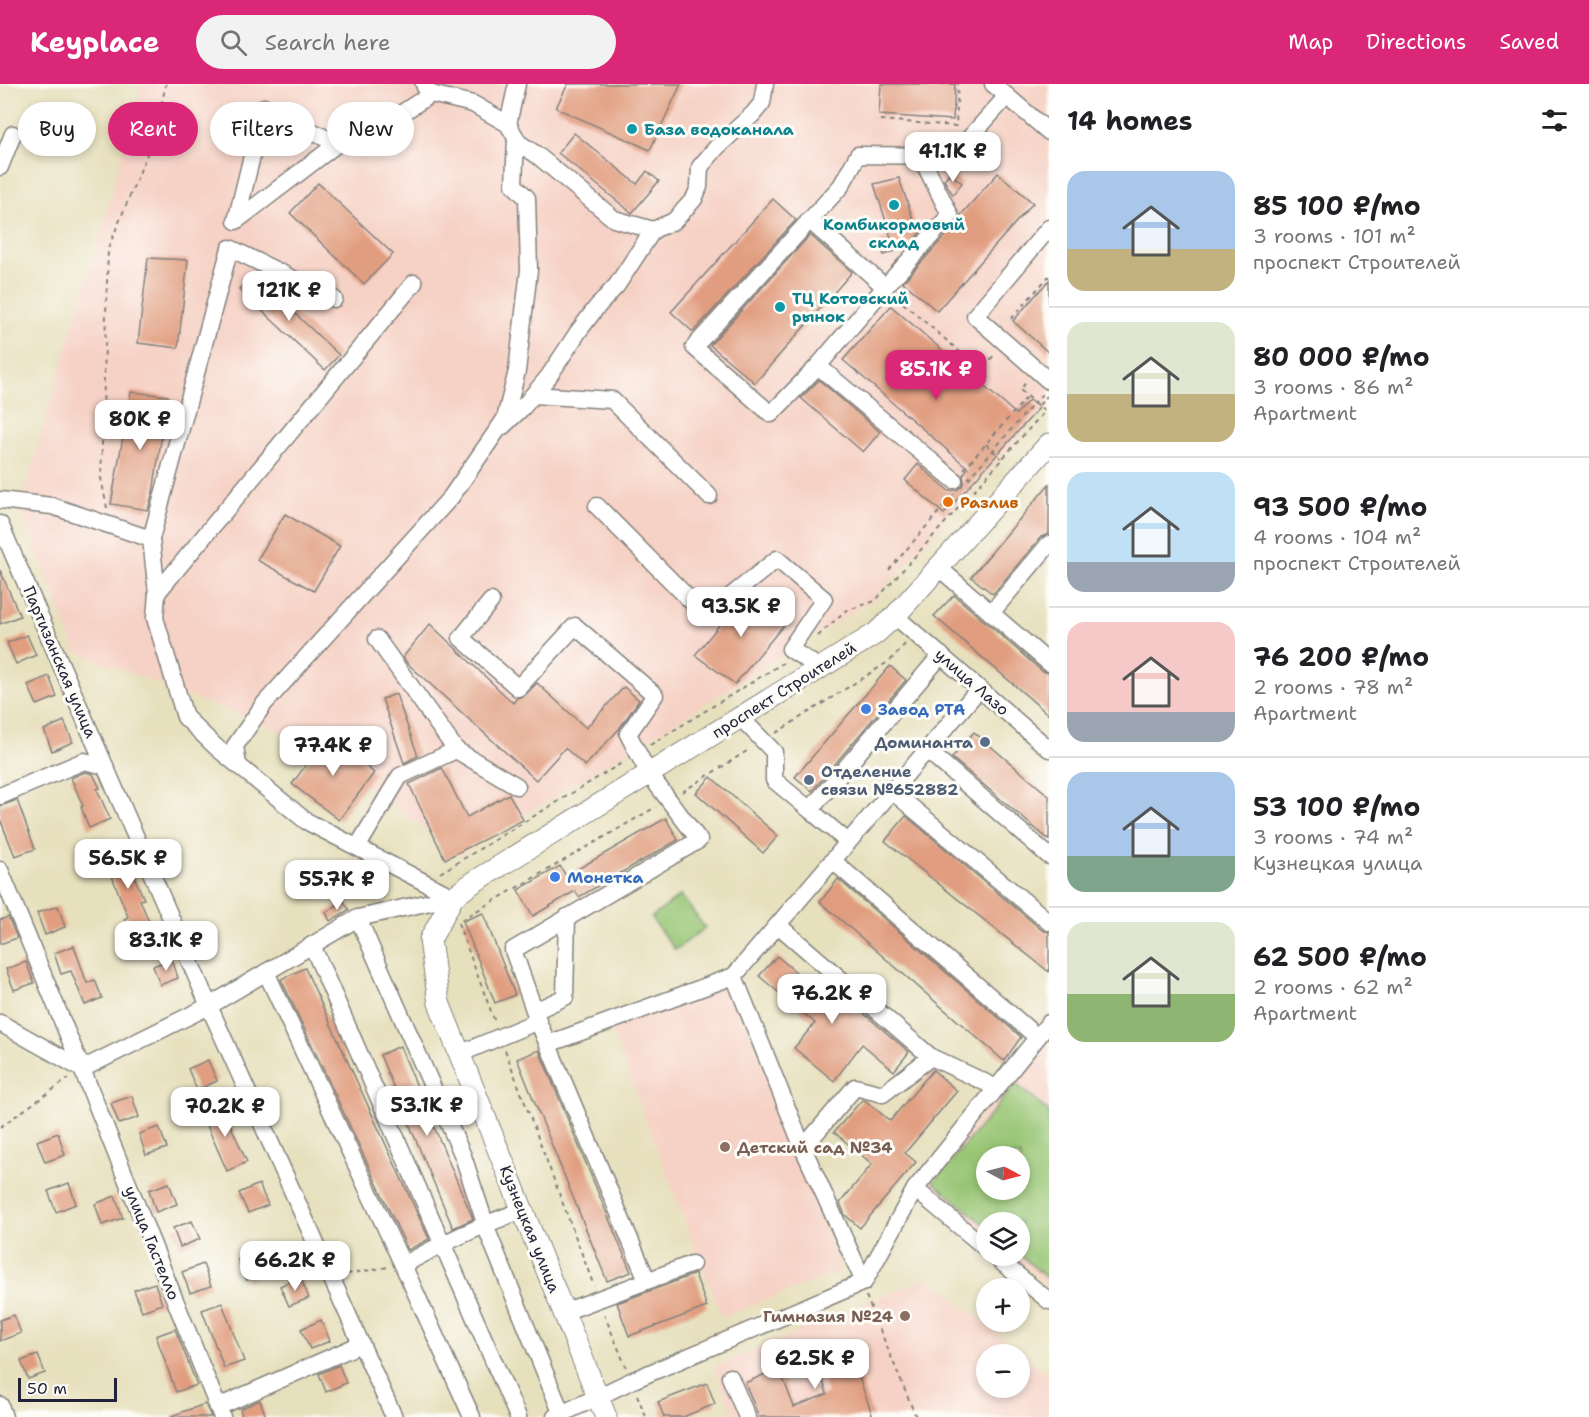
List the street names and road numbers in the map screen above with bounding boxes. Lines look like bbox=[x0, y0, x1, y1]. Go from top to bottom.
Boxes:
street label: Партизанская улица bbox=[18, 583, 102, 741]
street label: проспект Строителей bbox=[708, 637, 860, 743]
street label: улица Лазо bbox=[930, 644, 1014, 720]
street label: Кузнецкая улица bbox=[495, 1162, 565, 1296]
street label: улица Гастелло bbox=[120, 1183, 184, 1303]

